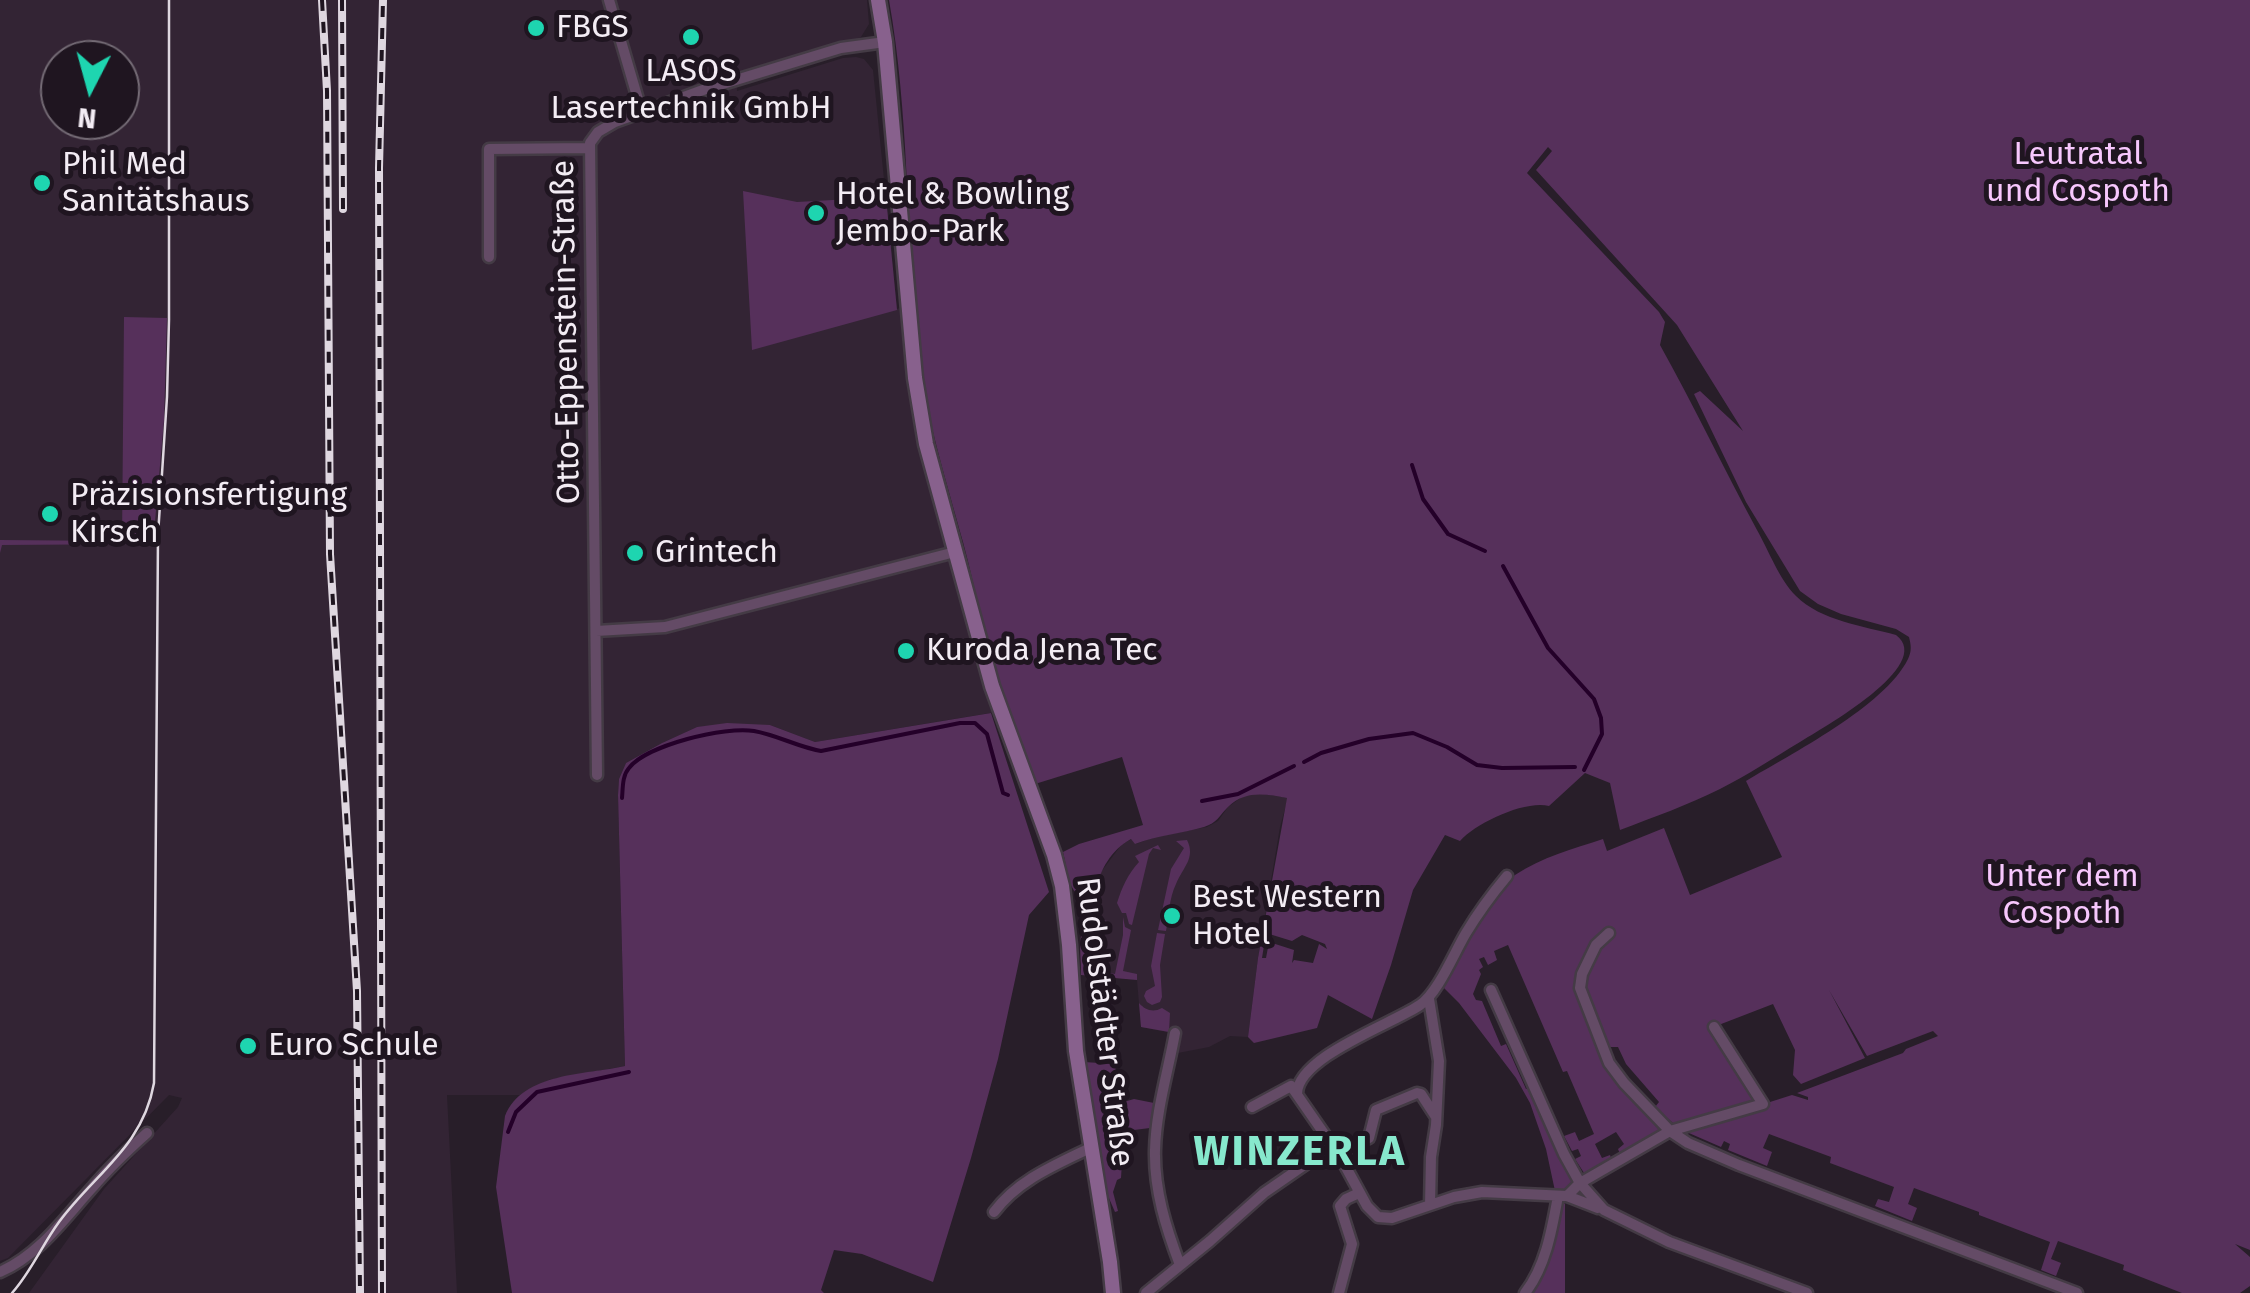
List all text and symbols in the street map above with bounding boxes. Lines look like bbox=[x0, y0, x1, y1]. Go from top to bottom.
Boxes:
place label: FBGS bbox=[556, 9, 629, 47]
marker: FBGS bbox=[525, 17, 547, 39]
marker: LASOS Lasertechnik GmbH bbox=[680, 26, 702, 48]
north arrow bbox=[40, 40, 140, 140]
place label: LASOS Lasertechnik GmbH bbox=[550, 53, 832, 128]
text: N bbox=[76, 101, 98, 136]
park label: Leutratal und Cospoth bbox=[1986, 136, 2170, 211]
place label: Phil Med Sanitätshaus bbox=[62, 146, 250, 221]
street label: Otto-Eppenstein-Straße bbox=[545, 160, 589, 504]
marker: Phil Med Sanitätshaus bbox=[31, 172, 53, 194]
place label: Hotel & Bowling Jembo-Park bbox=[836, 176, 1070, 251]
marker: Hotel & Bowling Jembo-Park bbox=[805, 202, 827, 224]
place label: Präzisionsfertigung Kirsch bbox=[70, 477, 347, 552]
marker: Präzisionsfertigung Kirsch bbox=[39, 503, 61, 525]
place label: Grintech bbox=[655, 534, 778, 572]
marker: Grintech bbox=[624, 542, 646, 564]
place label: Kuroda Jena Tec bbox=[926, 632, 1158, 670]
marker: Kuroda Jena Tec bbox=[895, 640, 917, 662]
park label: Unter dem Cospoth bbox=[1985, 858, 2139, 933]
street label: Rudolstädter Straße bbox=[1067, 875, 1141, 1169]
place label: Best Western Hotel bbox=[1192, 879, 1382, 954]
marker: Best Western Hotel bbox=[1161, 905, 1183, 927]
place label: Euro Schule bbox=[268, 1027, 439, 1065]
marker: Euro Schule bbox=[237, 1035, 259, 1057]
district label: WINZERLA bbox=[1194, 1128, 1406, 1178]

